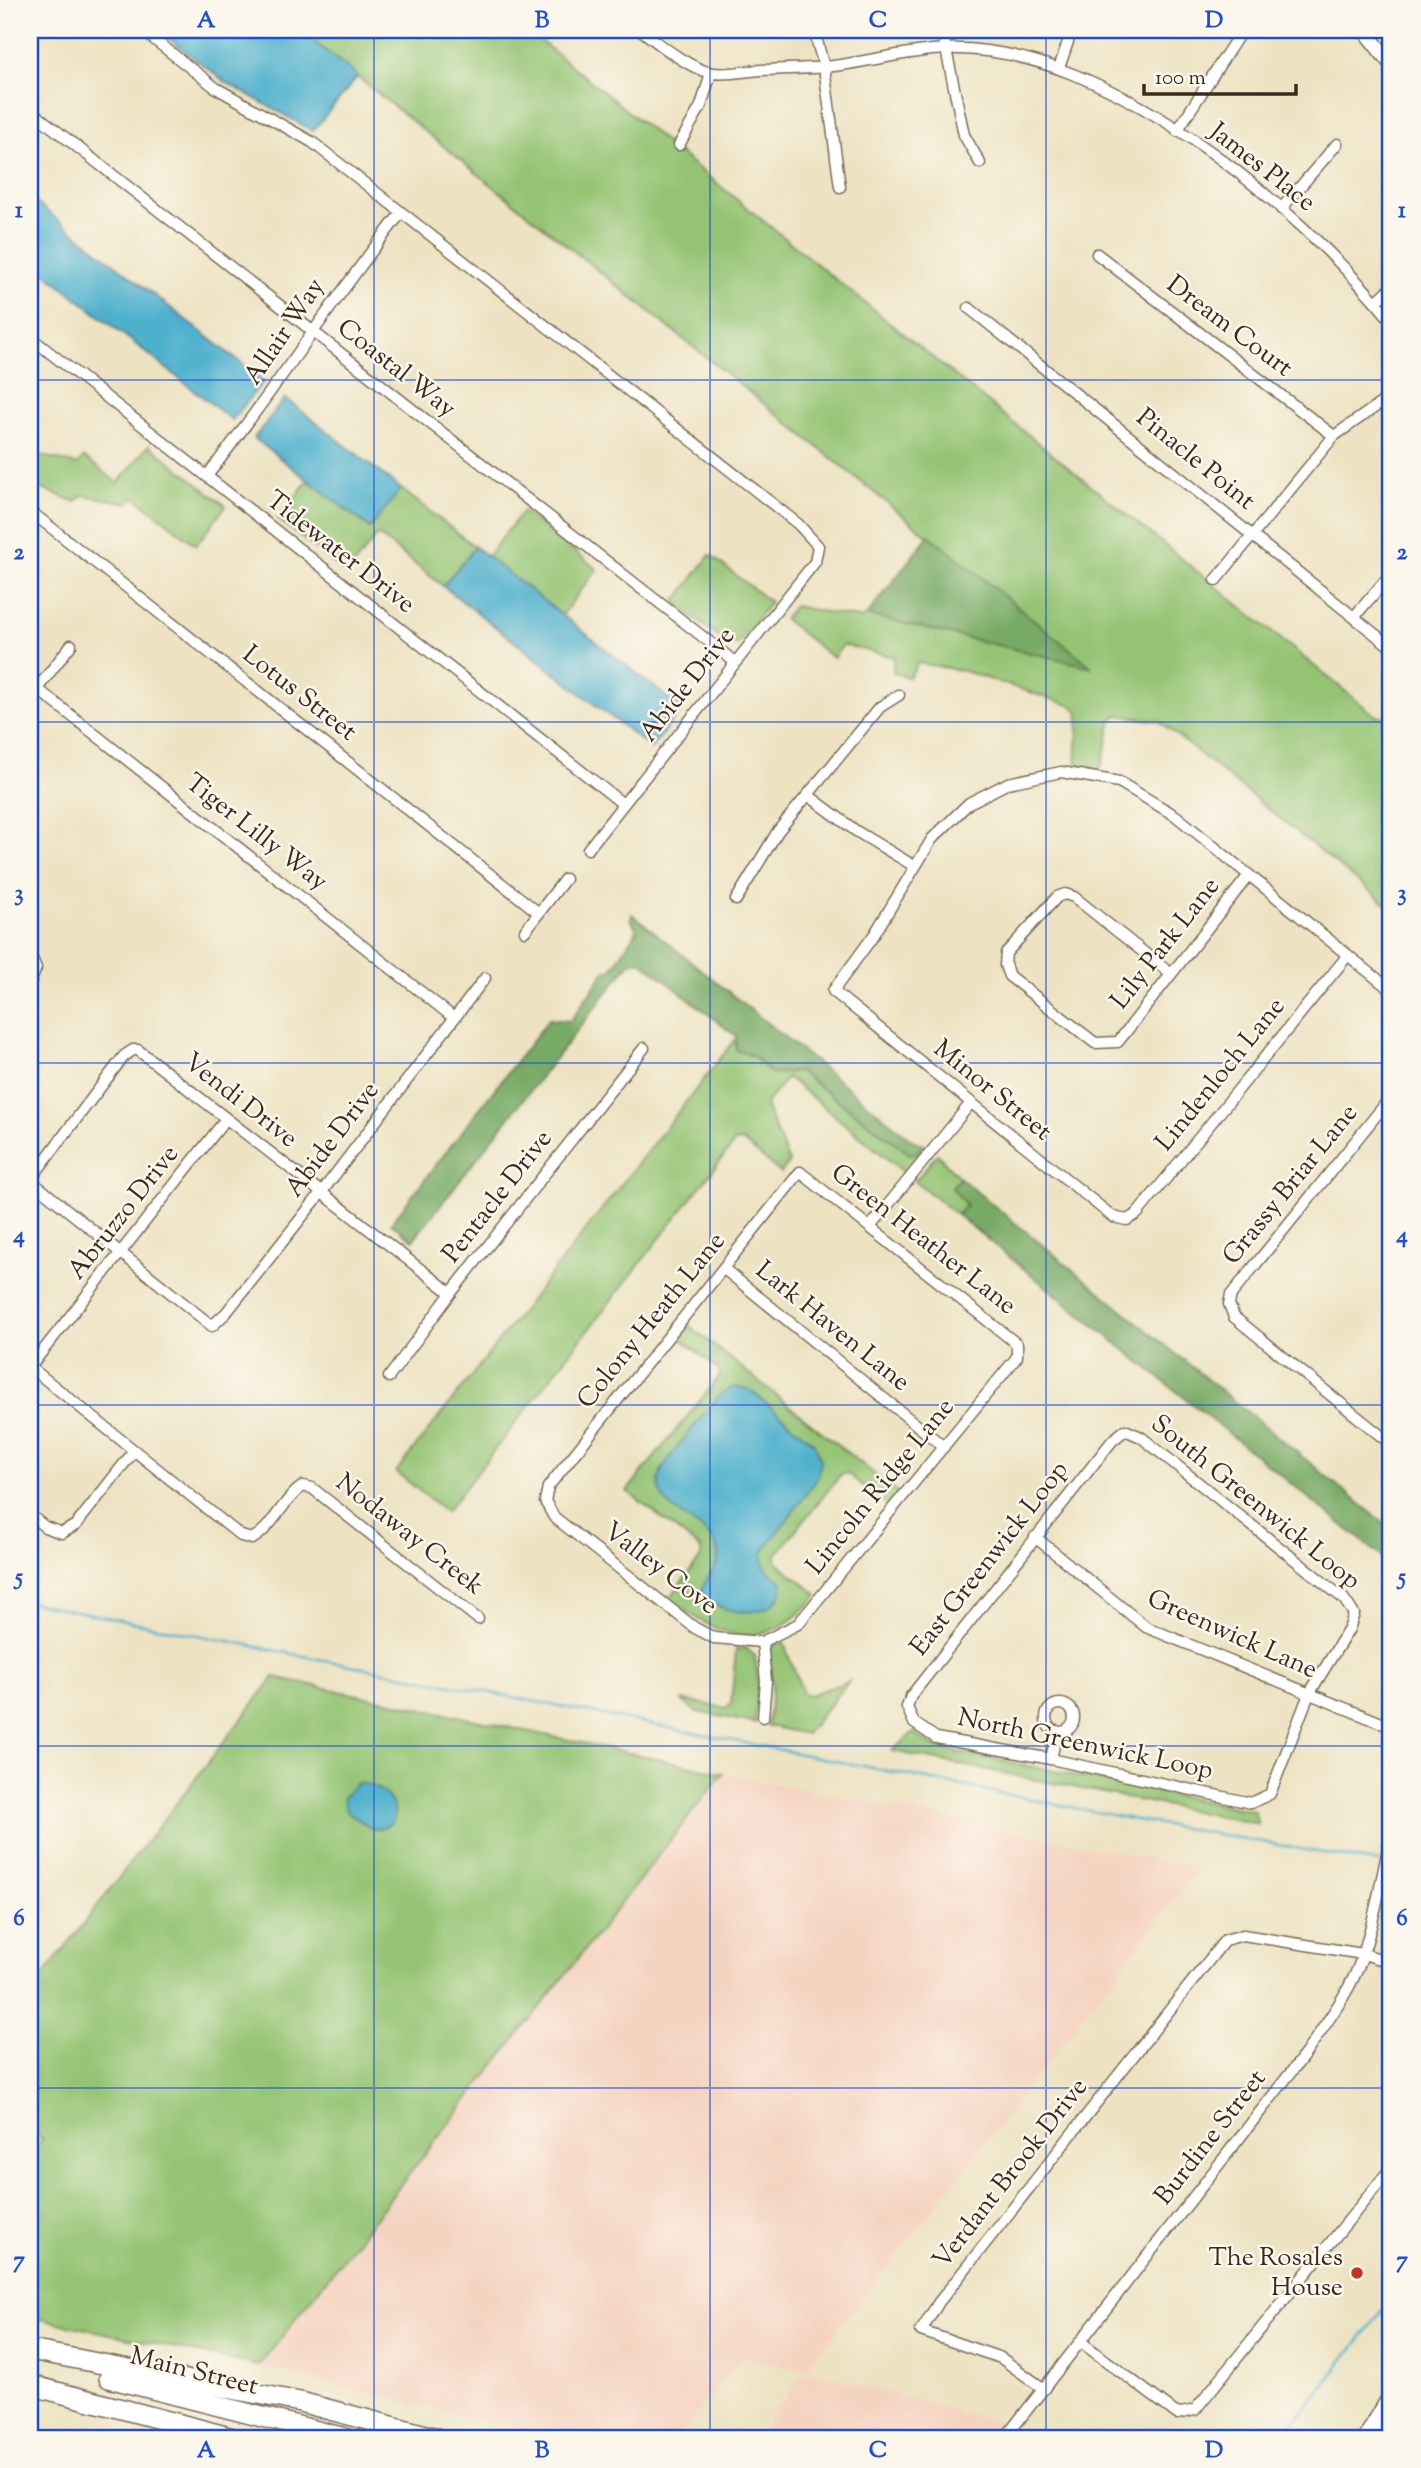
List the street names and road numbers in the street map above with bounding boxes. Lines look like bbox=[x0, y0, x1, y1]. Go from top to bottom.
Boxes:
street label: James Place bbox=[1199, 113, 1323, 221]
street label: Dream Court bbox=[1158, 267, 1300, 387]
street label: Allair Way bbox=[236, 271, 334, 393]
street label: Coastal Way bbox=[329, 311, 463, 427]
street label: Pinacle Point bbox=[1127, 400, 1263, 520]
street label: Tidewater Drive bbox=[258, 483, 422, 623]
street label: Abide Drive bbox=[631, 620, 745, 750]
street label: Lotus Street bbox=[234, 637, 364, 751]
street label: Tiger Lilly Way bbox=[177, 765, 335, 901]
street label: Lily Park Lane bbox=[1103, 870, 1229, 1018]
street label: Lindenloch Lane bbox=[1147, 990, 1295, 1160]
street label: Minor Street bbox=[925, 1032, 1059, 1150]
street label: Vendi Drive bbox=[175, 1045, 305, 1157]
street label: Abide Drive bbox=[277, 1074, 389, 1206]
street label: Grassy Briar Lane bbox=[1215, 1097, 1367, 1273]
street label: Pentacle Drive bbox=[434, 1123, 562, 1271]
street label: Abruzzo Drive bbox=[60, 1138, 188, 1288]
street label: Green Heather Lane bbox=[822, 1156, 1024, 1324]
street label: Colony Heath Lane bbox=[569, 1225, 735, 1417]
street label: Lark Haven Lane bbox=[747, 1253, 917, 1401]
street label: Lincoln Ridge Lane bbox=[798, 1391, 964, 1583]
street label: South Greenwick Loop bbox=[1142, 1407, 1368, 1599]
street label: East Greenwick Loop bbox=[902, 1454, 1078, 1664]
street label: Nodaway Creek bbox=[327, 1465, 491, 1605]
street label: Valley Cove bbox=[595, 1514, 725, 1624]
street label: Greenwick Lane bbox=[1141, 1581, 1323, 1689]
street label: North Greenwick Loop bbox=[954, 1700, 1216, 1790]
street label: Burdine Street bbox=[1146, 2062, 1276, 2214]
street label: Verdant Brook Drive bbox=[925, 2071, 1097, 2277]
street label: Main Street bbox=[126, 2338, 262, 2406]

